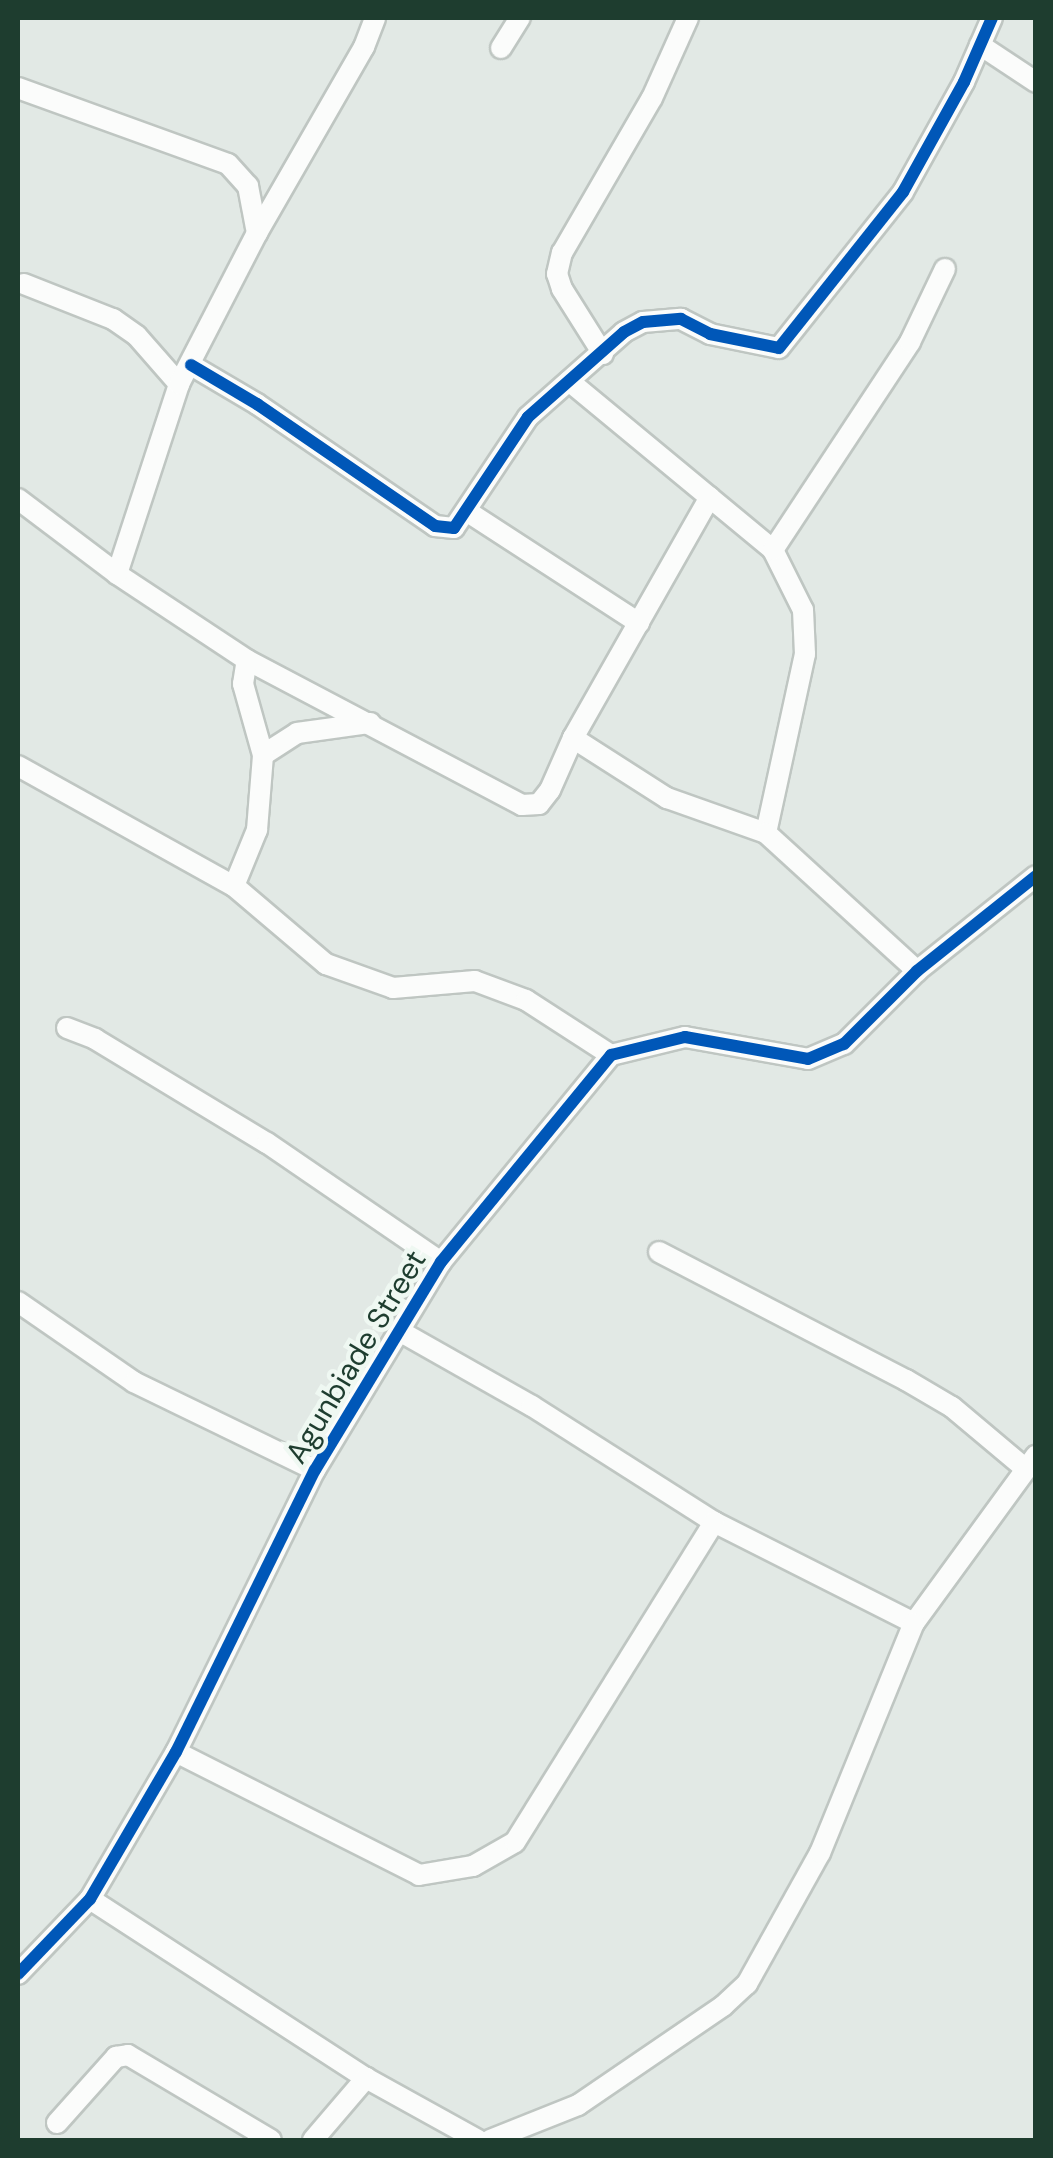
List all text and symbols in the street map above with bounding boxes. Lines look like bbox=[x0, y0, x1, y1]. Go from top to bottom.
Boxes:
street label: Agunbiade Street bbox=[278, 1244, 434, 1470]

